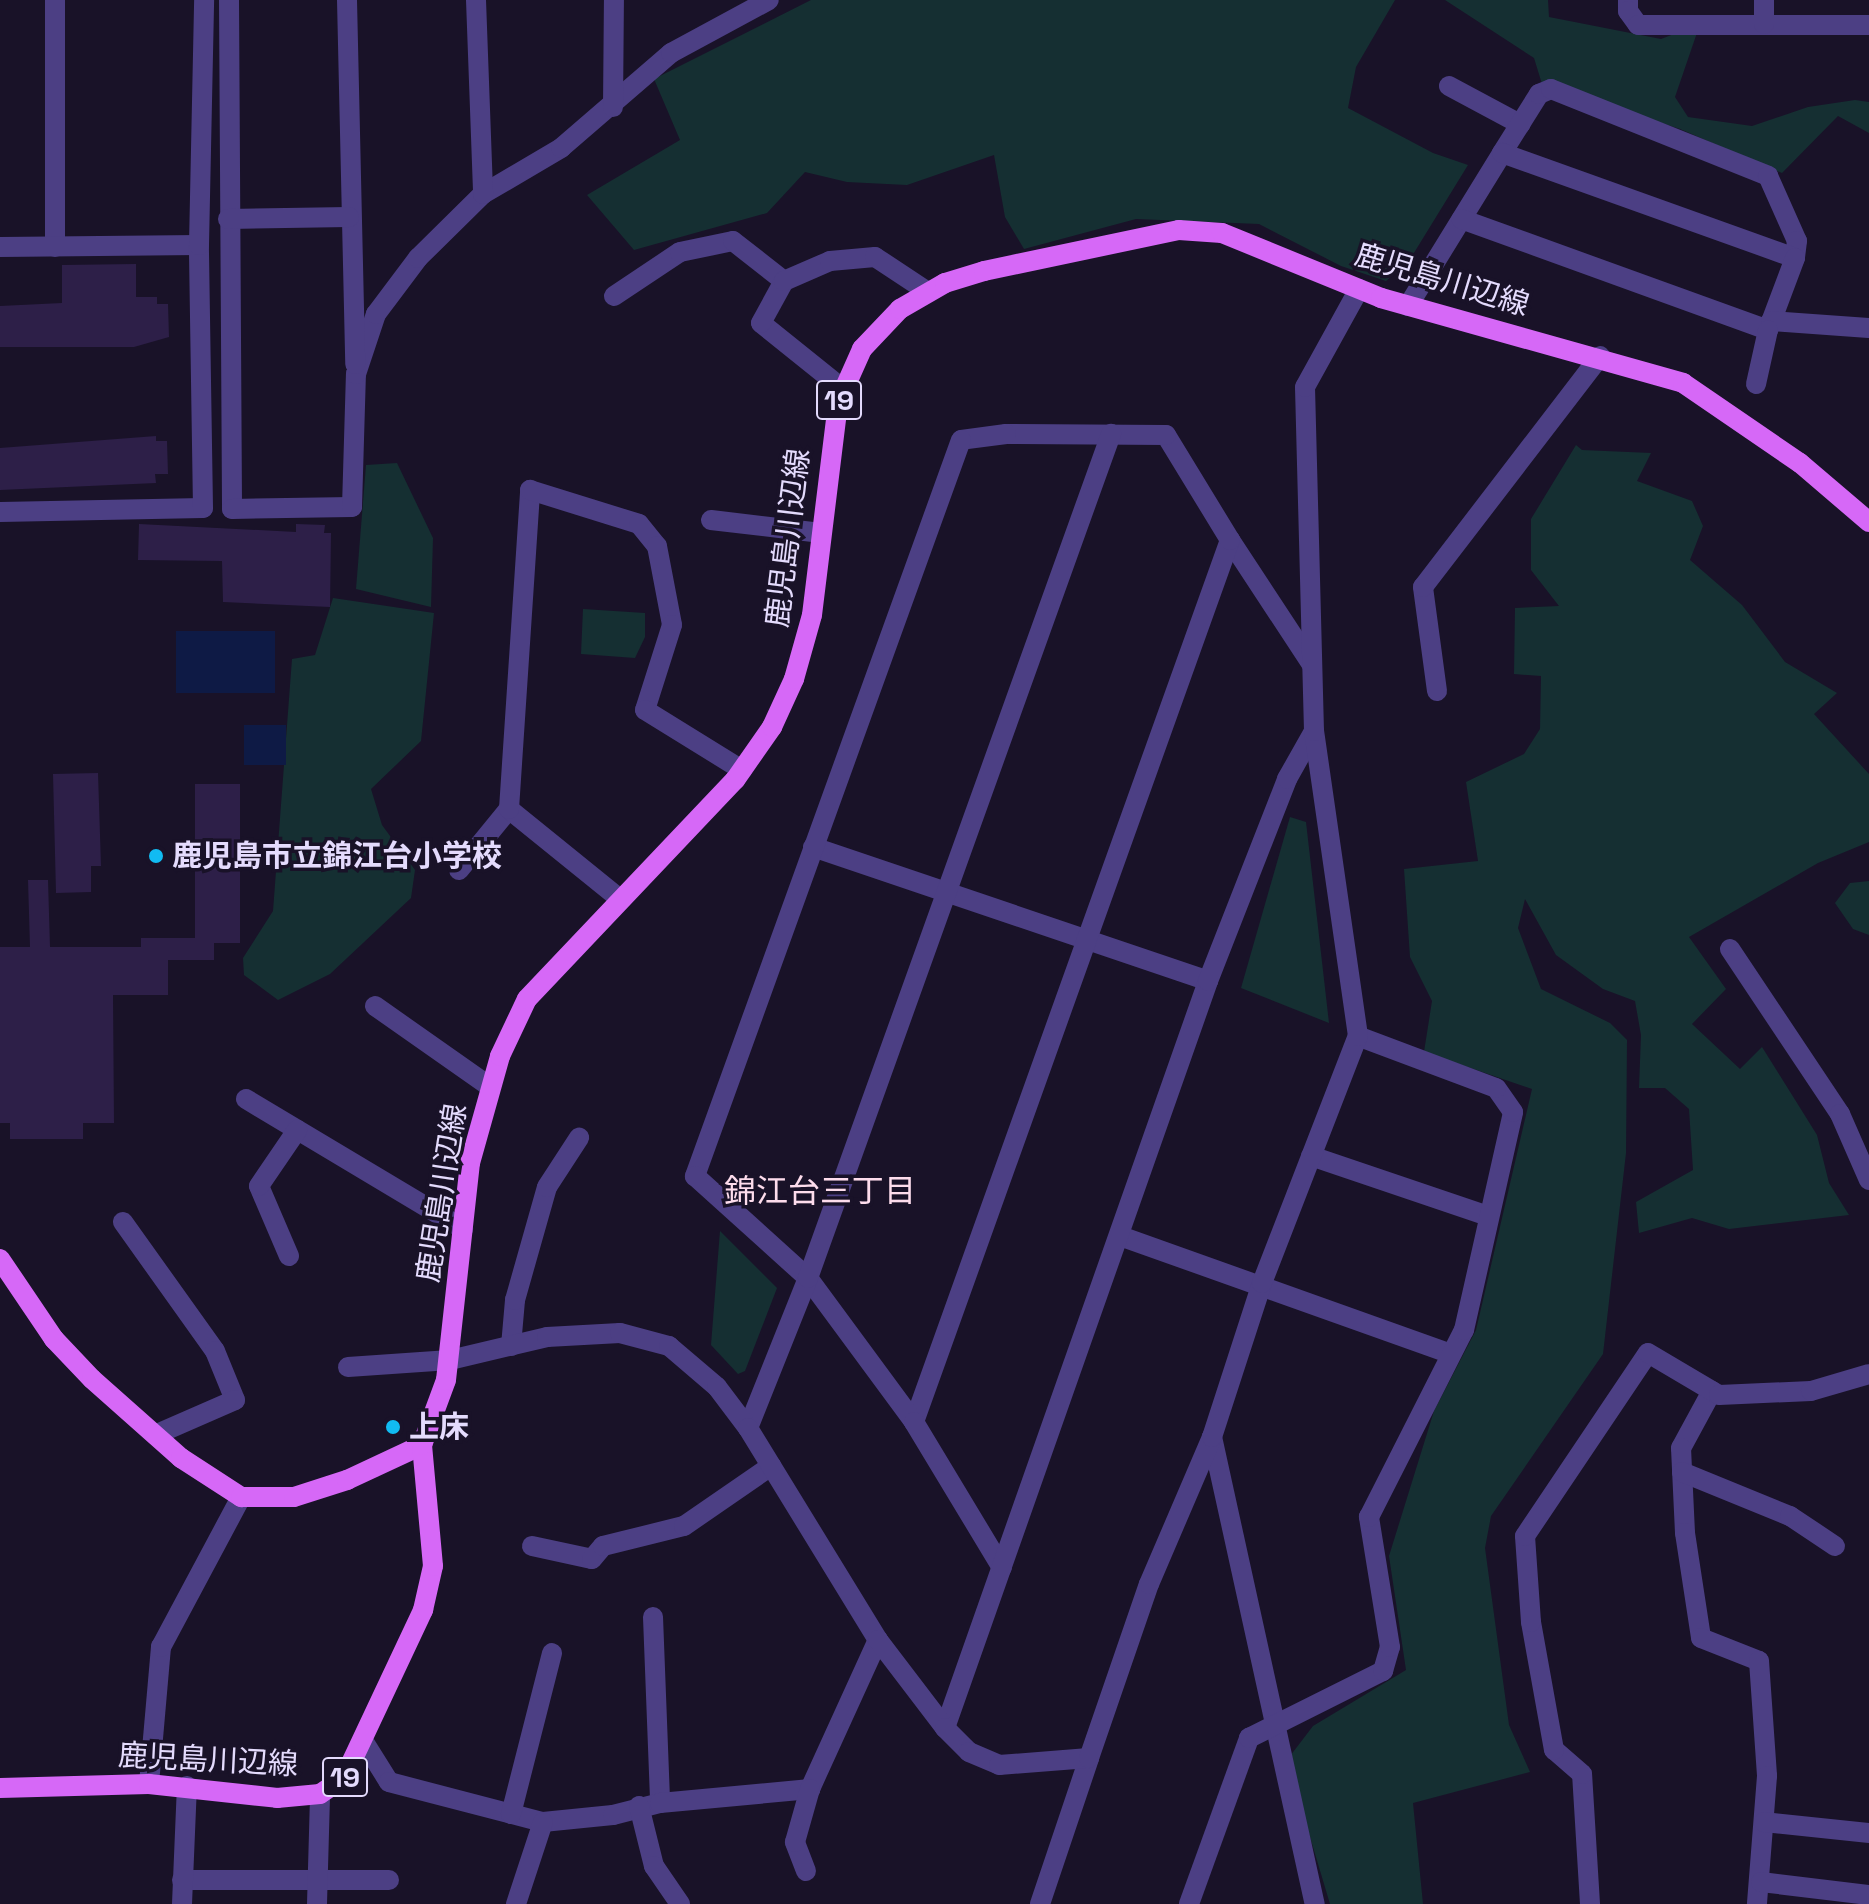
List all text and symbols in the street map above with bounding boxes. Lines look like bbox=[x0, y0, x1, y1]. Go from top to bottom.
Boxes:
street label: 鹿児島川辺線 bbox=[1351, 236, 1533, 324]
road number: 19 bbox=[815, 376, 863, 424]
street label: 鹿児島川辺線 bbox=[759, 446, 817, 630]
place label: 鹿児島市立錦江台小学校 bbox=[172, 838, 502, 874]
marker: 鹿児島市立錦江台小学校 bbox=[147, 847, 165, 865]
street label: 鹿児島川辺線 bbox=[410, 1101, 474, 1285]
district label: 錦江台三丁目 bbox=[724, 1172, 916, 1210]
place label: 上床 bbox=[409, 1409, 469, 1445]
marker: 上床 bbox=[384, 1418, 402, 1436]
street label: 鹿児島川辺線 bbox=[117, 1737, 299, 1783]
road number: 19 bbox=[321, 1753, 369, 1801]

